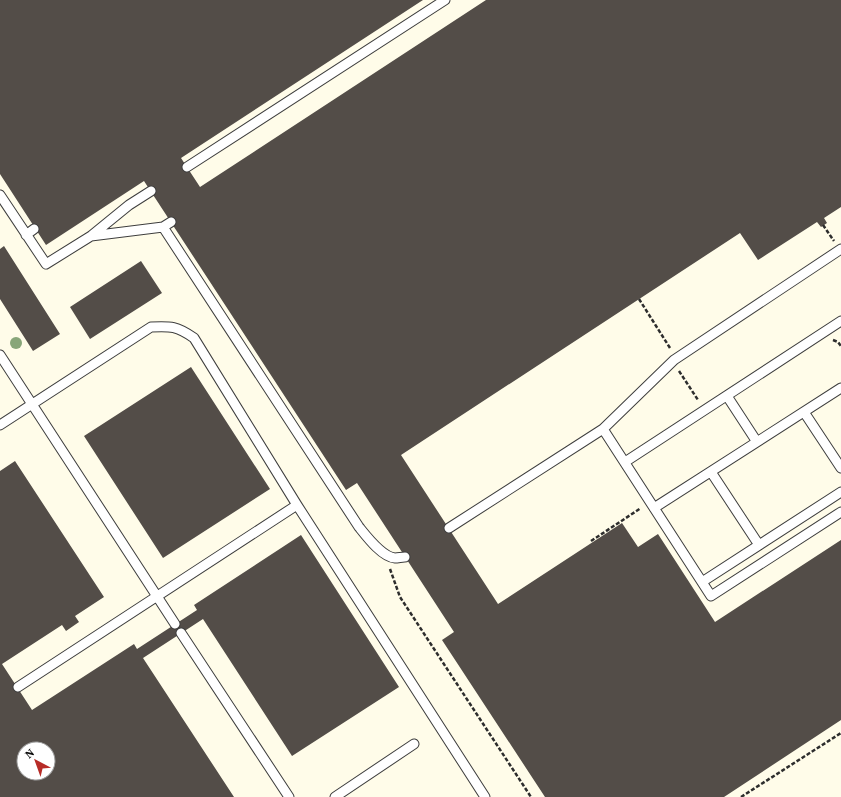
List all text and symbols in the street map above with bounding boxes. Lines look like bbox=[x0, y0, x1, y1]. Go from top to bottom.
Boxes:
north arrow bbox=[16, 741, 56, 781]
text: N bbox=[22, 746, 38, 762]

